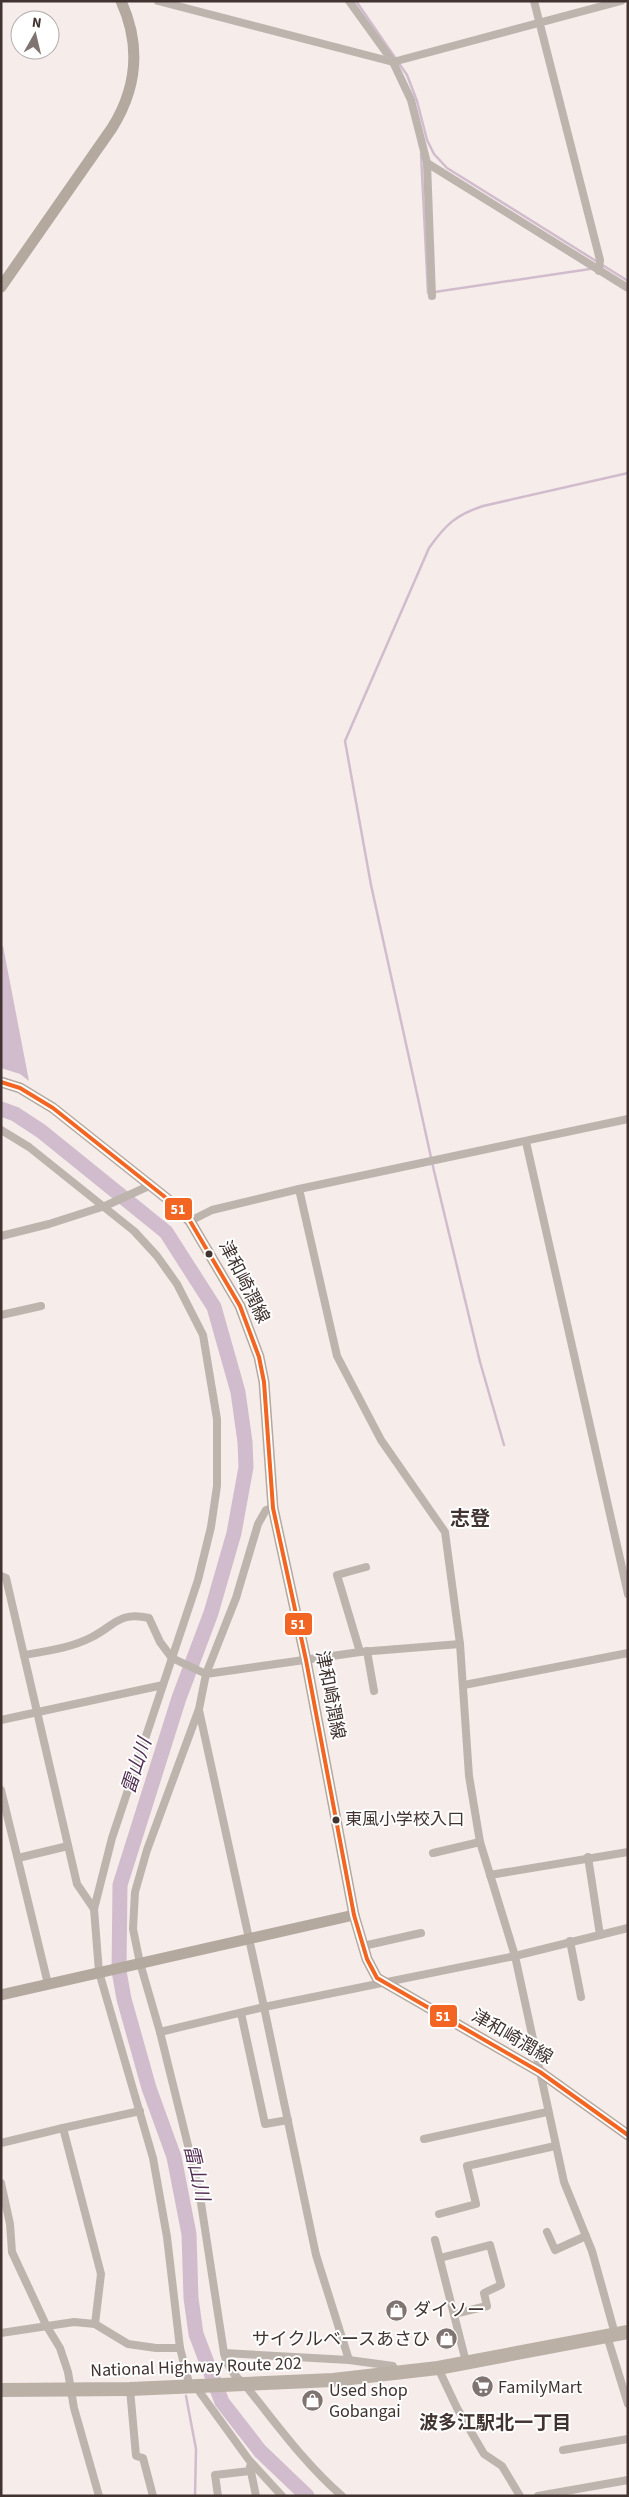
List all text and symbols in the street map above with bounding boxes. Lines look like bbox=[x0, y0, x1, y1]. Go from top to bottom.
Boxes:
north arrow bbox=[10, 10, 60, 60]
text: N bbox=[31, 13, 43, 34]
line badge: 51 bbox=[164, 1197, 193, 1221]
text: 51 bbox=[171, 1200, 185, 1220]
street label: 津和崎潤線 bbox=[212, 1236, 276, 1328]
unlabelled marker bbox=[204, 1249, 214, 1259]
district label: 志登 bbox=[450, 1505, 490, 1533]
line badge: 51 bbox=[284, 1612, 313, 1636]
text: 51 bbox=[291, 1615, 305, 1635]
street label: 津和崎潤線 bbox=[309, 1648, 351, 1742]
water label: 雷山川 bbox=[115, 1733, 159, 1797]
place label: 東風小学校入口 bbox=[345, 1808, 464, 1832]
marker: 東風小学校入口 bbox=[331, 1815, 341, 1825]
line badge: 51 bbox=[429, 2004, 458, 2028]
street label: 津和崎潤線 bbox=[467, 2004, 557, 2070]
text: 51 bbox=[436, 2007, 450, 2027]
water label: 雷山川 bbox=[176, 2142, 216, 2206]
shop icon: ダイソー bbox=[385, 2298, 409, 2322]
place label: ダイソー bbox=[413, 2298, 485, 2323]
place label: サイクルベースあさひ bbox=[252, 2327, 430, 2352]
shop icon: サイクルベースあさひ bbox=[434, 2327, 458, 2351]
street label: National Highway Route 202 bbox=[90, 2351, 302, 2383]
supermarket icon: FamilyMart bbox=[470, 2375, 494, 2399]
place label: FamilyMart bbox=[498, 2375, 582, 2400]
place label: Used shop Gobangai bbox=[329, 2378, 408, 2424]
shop icon: Used shop Gobangai bbox=[301, 2388, 325, 2412]
district label: 波多江駅北一丁目 bbox=[419, 2410, 571, 2437]

